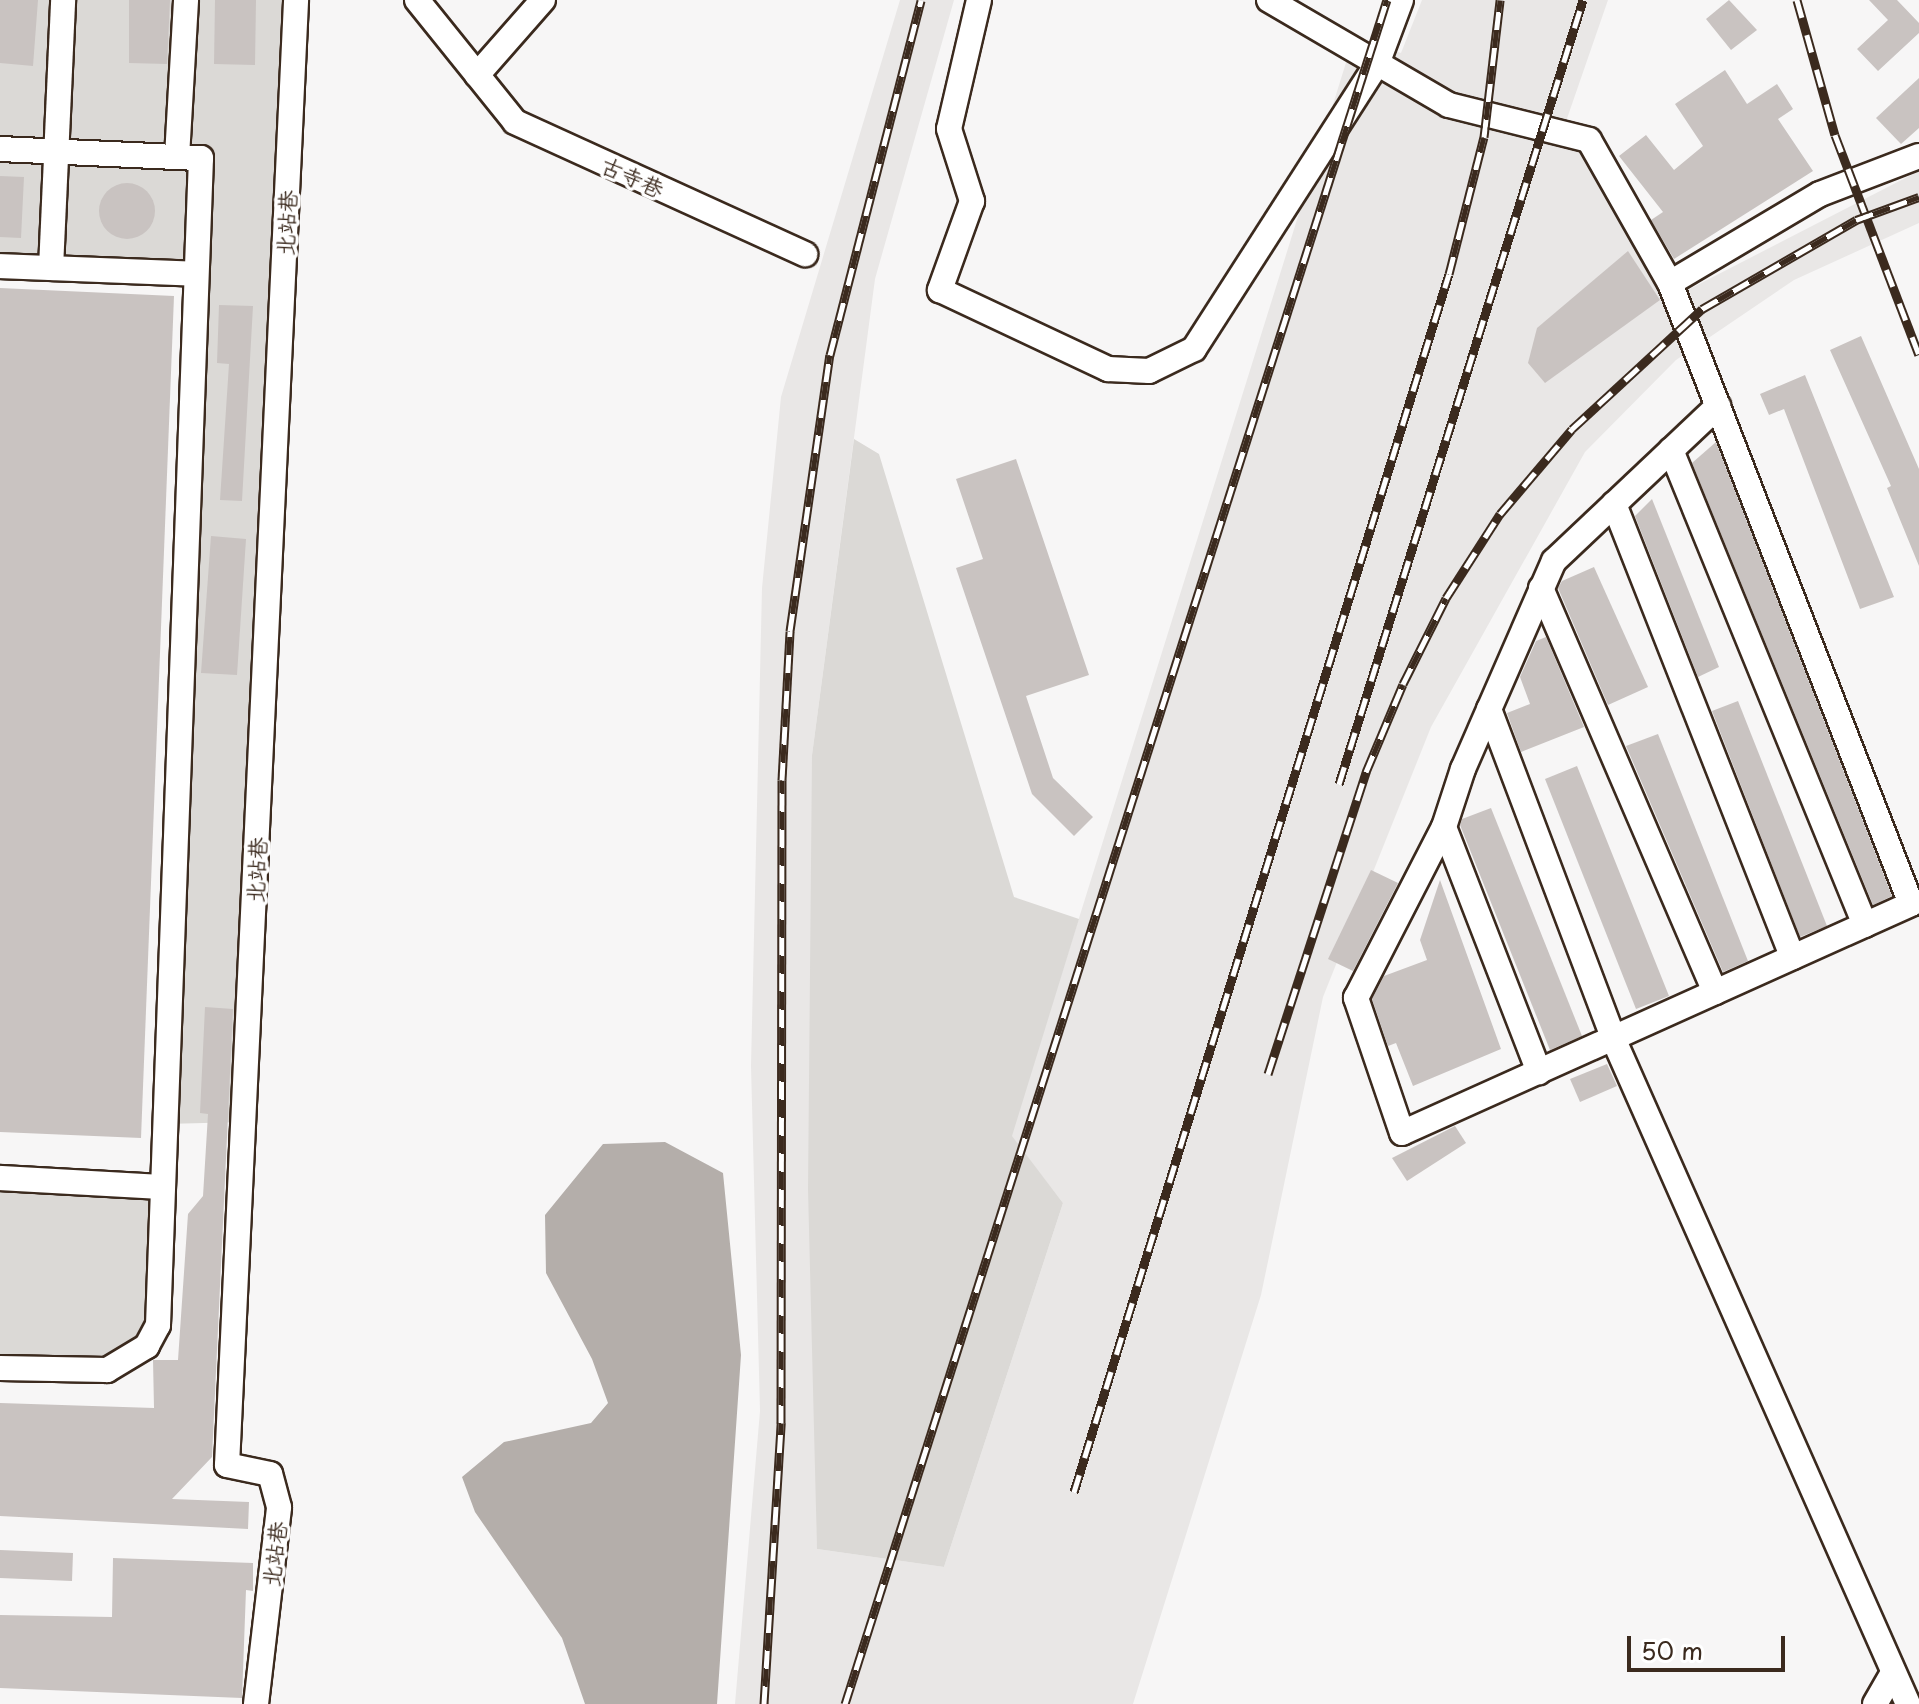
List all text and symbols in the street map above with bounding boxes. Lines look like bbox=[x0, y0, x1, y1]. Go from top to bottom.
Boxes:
street label: 古寺巷 bbox=[597, 151, 669, 201]
street label: 北站巷 bbox=[270, 189, 300, 257]
street label: 北站巷 bbox=[240, 836, 270, 904]
street label: 北站巷 bbox=[256, 1520, 290, 1588]
scale bar bbox=[1631, 1620, 1789, 1670]
text: 50 m bbox=[1641, 1632, 1703, 1668]

